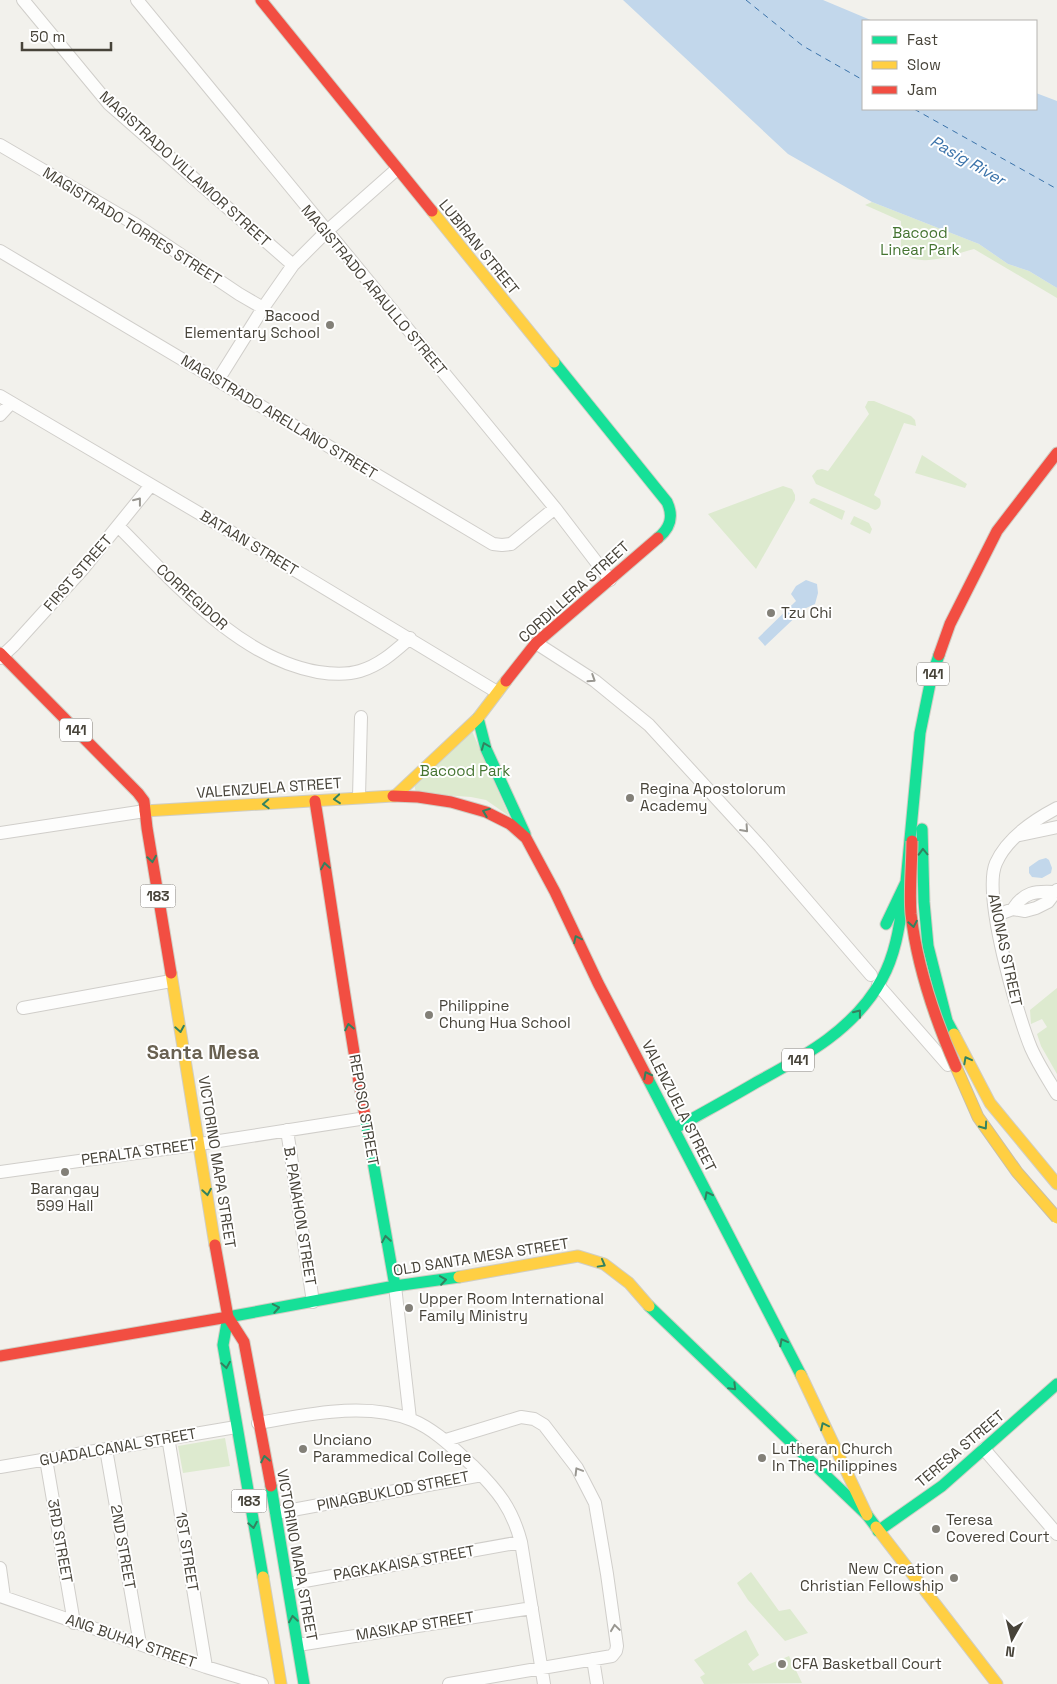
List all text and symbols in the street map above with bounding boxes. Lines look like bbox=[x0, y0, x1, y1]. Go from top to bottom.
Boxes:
scale bar bbox=[22, 20, 111, 52]
legend bbox=[862, 20, 1037, 110]
text: 50 m bbox=[30, 27, 65, 46]
text: Fast bbox=[907, 30, 938, 49]
text: Slow bbox=[907, 55, 941, 74]
text: Jam bbox=[907, 80, 937, 99]
street label: MAGISTRADO VILLAMOR STREET bbox=[96, 87, 275, 251]
water label: Pasig River bbox=[927, 131, 1011, 191]
street label: MAGISTRADO TORRES STREET bbox=[39, 163, 225, 289]
street label: LUBIRAN STREET bbox=[435, 195, 524, 298]
street label: MAGISTRADO ARAULLO STREET bbox=[297, 201, 451, 379]
park label: Bacood Linear Park bbox=[880, 223, 960, 259]
place label: Bacood Elementary School bbox=[184, 306, 320, 342]
marker: Bacood Elementary School bbox=[324, 319, 336, 331]
street label: MAGISTRADO ARELLANO STREET bbox=[178, 350, 381, 483]
one-way arrow bbox=[133, 498, 141, 507]
street label: BATAAN STREET bbox=[197, 506, 302, 579]
street label: FIRST STREET bbox=[39, 530, 116, 615]
street label: CORDILLERA STREET bbox=[514, 537, 633, 646]
street label: CORREGIDOR bbox=[153, 559, 232, 634]
place label: Tzu Chi bbox=[781, 603, 832, 622]
marker: Tzu Chi bbox=[765, 607, 777, 619]
road number: 141 bbox=[917, 662, 949, 686]
one-way arrow bbox=[586, 673, 596, 682]
road number: 141 bbox=[60, 718, 92, 742]
one-way arrow bbox=[481, 742, 491, 751]
park label: Bacood Park bbox=[420, 761, 510, 780]
street label: VALENZUELA STREET bbox=[196, 773, 342, 802]
place label: Regina Apostolorum Academy bbox=[640, 779, 786, 815]
marker: Regina Apostolorum Academy bbox=[624, 792, 636, 804]
one-way arrow bbox=[333, 793, 341, 804]
one-way arrow bbox=[262, 798, 270, 809]
one-way arrow bbox=[482, 808, 491, 819]
one-way arrow bbox=[739, 824, 748, 833]
one-way arrow bbox=[917, 848, 928, 856]
one-way arrow bbox=[146, 855, 156, 864]
one-way arrow bbox=[320, 862, 331, 870]
road number: 183 bbox=[140, 884, 176, 908]
street label: ANONAS STREET bbox=[984, 892, 1027, 1008]
one-way arrow bbox=[907, 920, 917, 929]
one-way arrow bbox=[573, 936, 583, 945]
place label: Philippine Chung Hua School bbox=[439, 996, 571, 1032]
marker: Philippine Chung Hua School bbox=[423, 1009, 435, 1021]
one-way arrow bbox=[853, 1010, 861, 1019]
one-way arrow bbox=[345, 1022, 355, 1031]
one-way arrow bbox=[174, 1025, 184, 1033]
street label: VALENZUELA STREET bbox=[638, 1037, 721, 1175]
district label: Santa Mesa bbox=[147, 1039, 260, 1065]
road number: 141 bbox=[782, 1048, 814, 1072]
street label: REPOSO STREET bbox=[345, 1053, 384, 1167]
one-way arrow bbox=[963, 1056, 973, 1065]
one-way arrow bbox=[643, 1072, 653, 1081]
street label: VICTORINO MAPA STREET bbox=[194, 1074, 241, 1250]
one-way arrow bbox=[978, 1120, 987, 1130]
street label: PERALTA STREET bbox=[80, 1134, 198, 1169]
street label: B. PANAHON STREET bbox=[280, 1145, 321, 1287]
marker: Barangay 599 Hall bbox=[59, 1166, 71, 1178]
place label: Barangay 599 Hall bbox=[30, 1179, 100, 1215]
one-way arrow bbox=[202, 1187, 212, 1196]
one-way arrow bbox=[703, 1191, 714, 1200]
street label: OLD SANTA MESA STREET bbox=[392, 1233, 570, 1280]
one-way arrow bbox=[381, 1234, 392, 1242]
one-way arrow bbox=[596, 1258, 605, 1268]
one-way arrow bbox=[440, 1275, 448, 1286]
place label: Upper Room International Family Ministry bbox=[419, 1289, 604, 1325]
marker: Upper Room International Family Ministry bbox=[403, 1302, 415, 1314]
one-way arrow bbox=[271, 1304, 280, 1314]
one-way arrow bbox=[779, 1339, 789, 1348]
one-way arrow bbox=[221, 1361, 231, 1369]
one-way arrow bbox=[727, 1381, 736, 1390]
street label: TERESA STREET bbox=[911, 1406, 1008, 1491]
one-way arrow bbox=[820, 1422, 830, 1431]
street label: GUADALCANAL STREET bbox=[38, 1423, 198, 1470]
place label: Unciano Parammedical College bbox=[313, 1430, 471, 1466]
place label: Lutheran Church In The Philippines bbox=[772, 1439, 897, 1475]
marker: Unciano Parammedical College bbox=[297, 1443, 309, 1455]
marker: Lutheran Church In The Philippines bbox=[756, 1452, 768, 1464]
one-way arrow bbox=[260, 1454, 271, 1463]
street label: PINAGBUKLOD STREET bbox=[315, 1466, 471, 1515]
street label: VICTORINO MAPA STREET bbox=[273, 1468, 322, 1642]
one-way arrow bbox=[575, 1468, 585, 1477]
road number: 183 bbox=[232, 1490, 266, 1512]
street label: 3RD STREET bbox=[44, 1497, 77, 1585]
street label: 2ND STREET bbox=[107, 1503, 140, 1591]
place label: Teresa Covered Court bbox=[946, 1510, 1050, 1546]
street label: 1ST STREET bbox=[172, 1511, 203, 1593]
one-way arrow bbox=[248, 1521, 258, 1530]
marker: Teresa Covered Court bbox=[930, 1523, 942, 1535]
street label: PAGKAKAISA STREET bbox=[332, 1541, 476, 1584]
place label: New Creation Christian Fellowship bbox=[800, 1559, 944, 1595]
marker: New Creation Christian Fellowship bbox=[948, 1572, 960, 1584]
street label: MASIKAP STREET bbox=[354, 1607, 476, 1644]
street label: ANG BUHAY STREET bbox=[63, 1609, 199, 1672]
one-way arrow bbox=[289, 1614, 299, 1623]
north arrow bbox=[987, 1614, 1037, 1664]
one-way arrow bbox=[610, 1624, 621, 1632]
text: N bbox=[1004, 1642, 1016, 1661]
place label: CFA Basketball Court bbox=[792, 1654, 942, 1673]
marker: CFA Basketball Court bbox=[776, 1658, 788, 1670]

